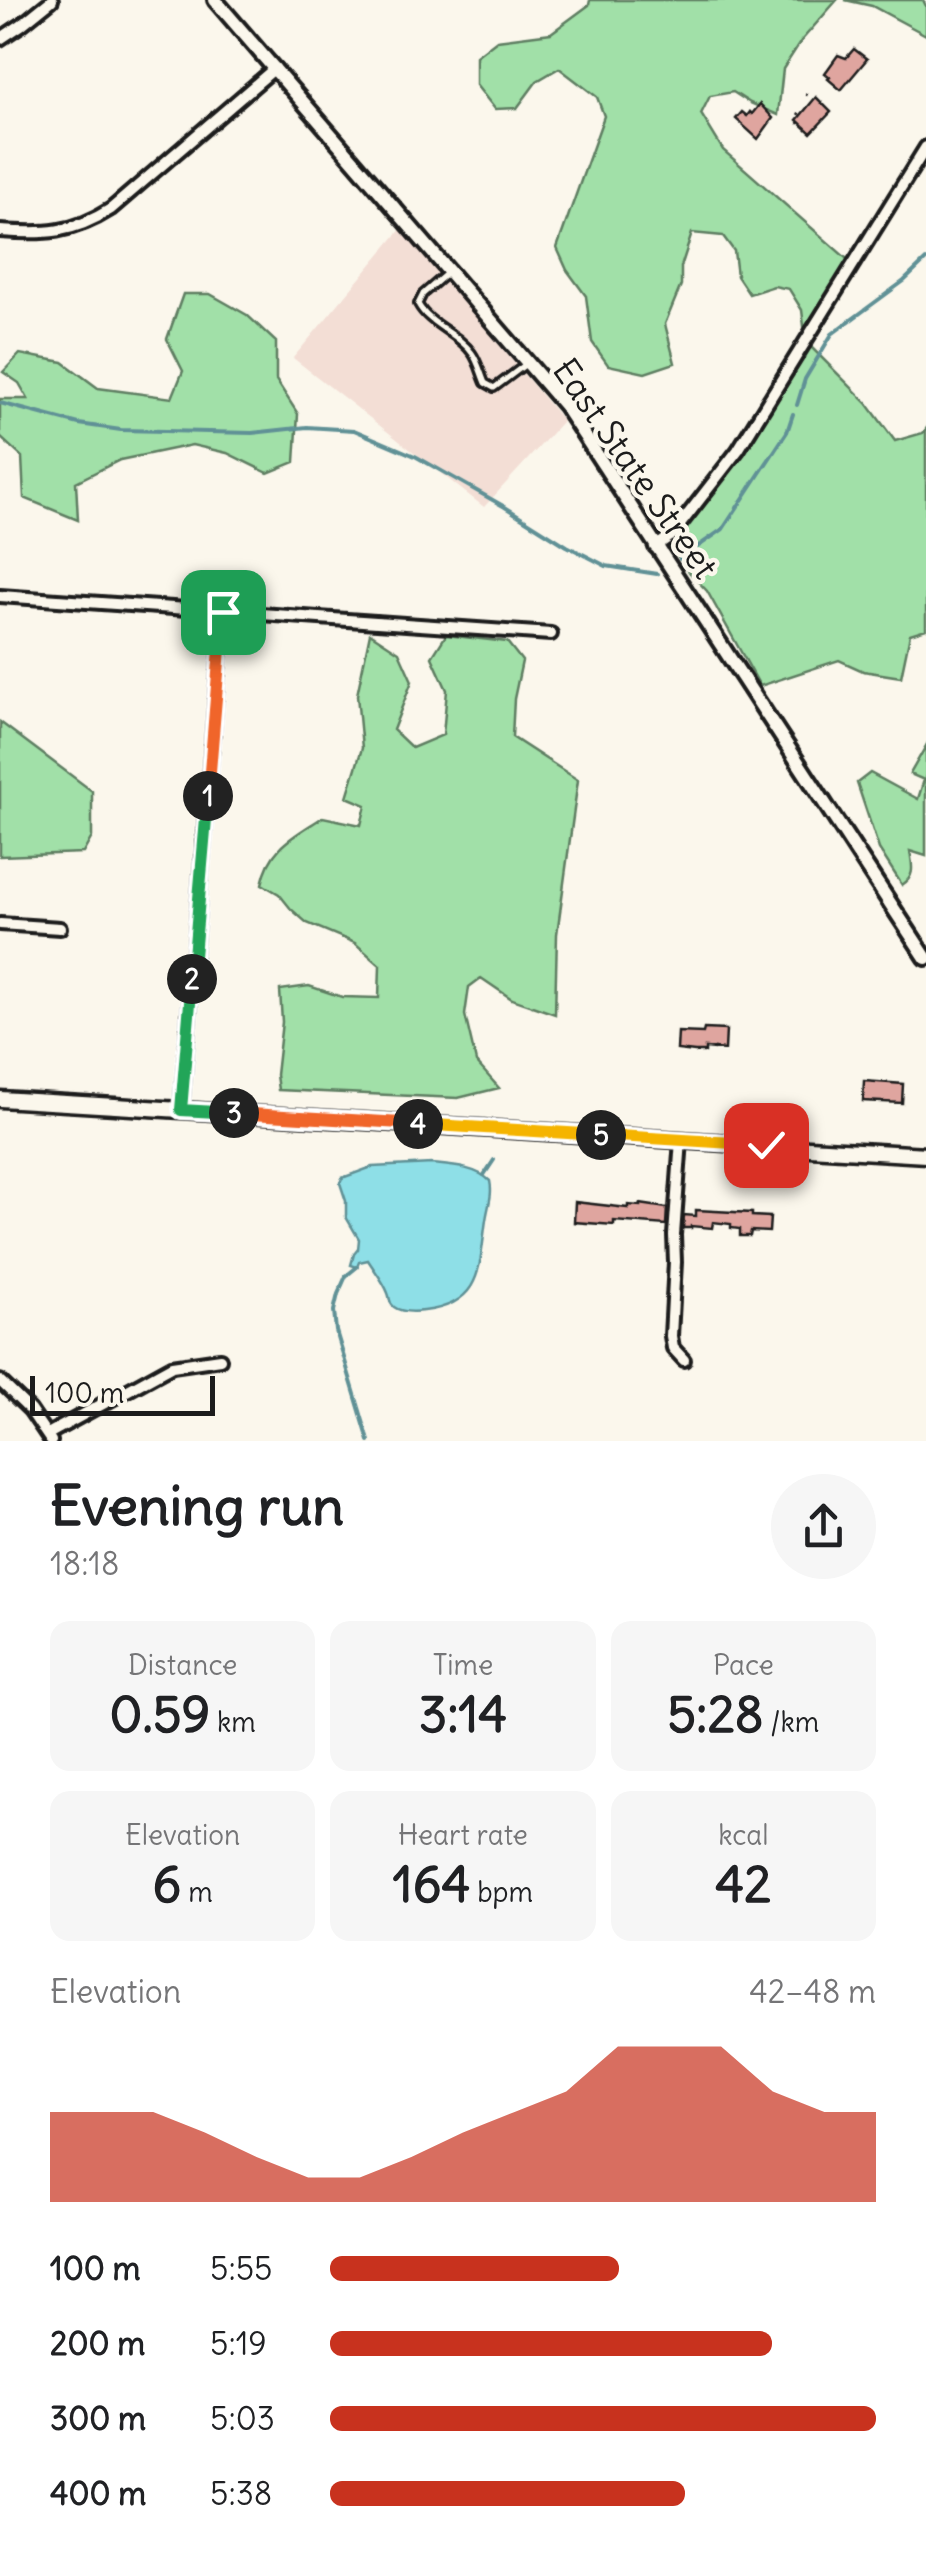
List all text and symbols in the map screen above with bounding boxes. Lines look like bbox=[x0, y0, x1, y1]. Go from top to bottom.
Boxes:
street label: East State Street bbox=[544, 349, 728, 587]
pin bbox=[181, 570, 266, 655]
icon: arrive bbox=[196, 585, 251, 640]
pin: 1 bbox=[183, 771, 233, 821]
text: 1 bbox=[202, 778, 214, 814]
pin: 2 bbox=[167, 954, 217, 1004]
text: 2 bbox=[184, 961, 200, 997]
pin: 3 bbox=[209, 1088, 259, 1138]
text: 3 bbox=[226, 1095, 242, 1131]
pin: 4 bbox=[393, 1099, 443, 1149]
pin bbox=[724, 1103, 809, 1188]
text: 4 bbox=[410, 1106, 426, 1142]
pin: 5 bbox=[576, 1110, 626, 1160]
text: 5 bbox=[593, 1117, 609, 1153]
icon: check bbox=[739, 1118, 794, 1173]
scale bar bbox=[30, 1371, 215, 1416]
text: 100 m bbox=[45, 1375, 124, 1411]
text: Evening run bbox=[50, 1471, 344, 1540]
button: share bbox=[771, 1474, 876, 1579]
text: 18:18 bbox=[50, 1543, 120, 1584]
text: Distance bbox=[128, 1647, 237, 1683]
text: Time bbox=[433, 1647, 493, 1683]
text: Pace bbox=[713, 1647, 774, 1683]
text: 0.59 bbox=[110, 1683, 210, 1746]
text: 3:14 bbox=[419, 1683, 507, 1746]
text: 5:28 bbox=[667, 1683, 764, 1746]
text: km bbox=[210, 1704, 256, 1740]
text: /km bbox=[764, 1704, 819, 1740]
text: Elevation bbox=[125, 1817, 240, 1853]
text: Heart rate bbox=[398, 1817, 528, 1853]
text: kcal bbox=[718, 1817, 769, 1853]
text: 6 bbox=[153, 1853, 181, 1916]
text: 164 bbox=[393, 1853, 470, 1916]
text: 42 bbox=[715, 1853, 771, 1916]
text: m bbox=[181, 1874, 213, 1910]
text: bpm bbox=[470, 1874, 533, 1910]
text: Elevation bbox=[50, 1971, 181, 2012]
text: 42–48 m bbox=[749, 1971, 876, 2012]
text: 100 m bbox=[50, 2248, 141, 2289]
text: 5:55 bbox=[210, 2248, 272, 2289]
text: 200 m bbox=[50, 2323, 145, 2364]
text: 5:19 bbox=[210, 2323, 267, 2364]
text: 300 m bbox=[50, 2398, 146, 2439]
text: 5:03 bbox=[210, 2398, 275, 2439]
text: 400 m bbox=[50, 2473, 146, 2514]
text: 5:38 bbox=[210, 2473, 272, 2514]

